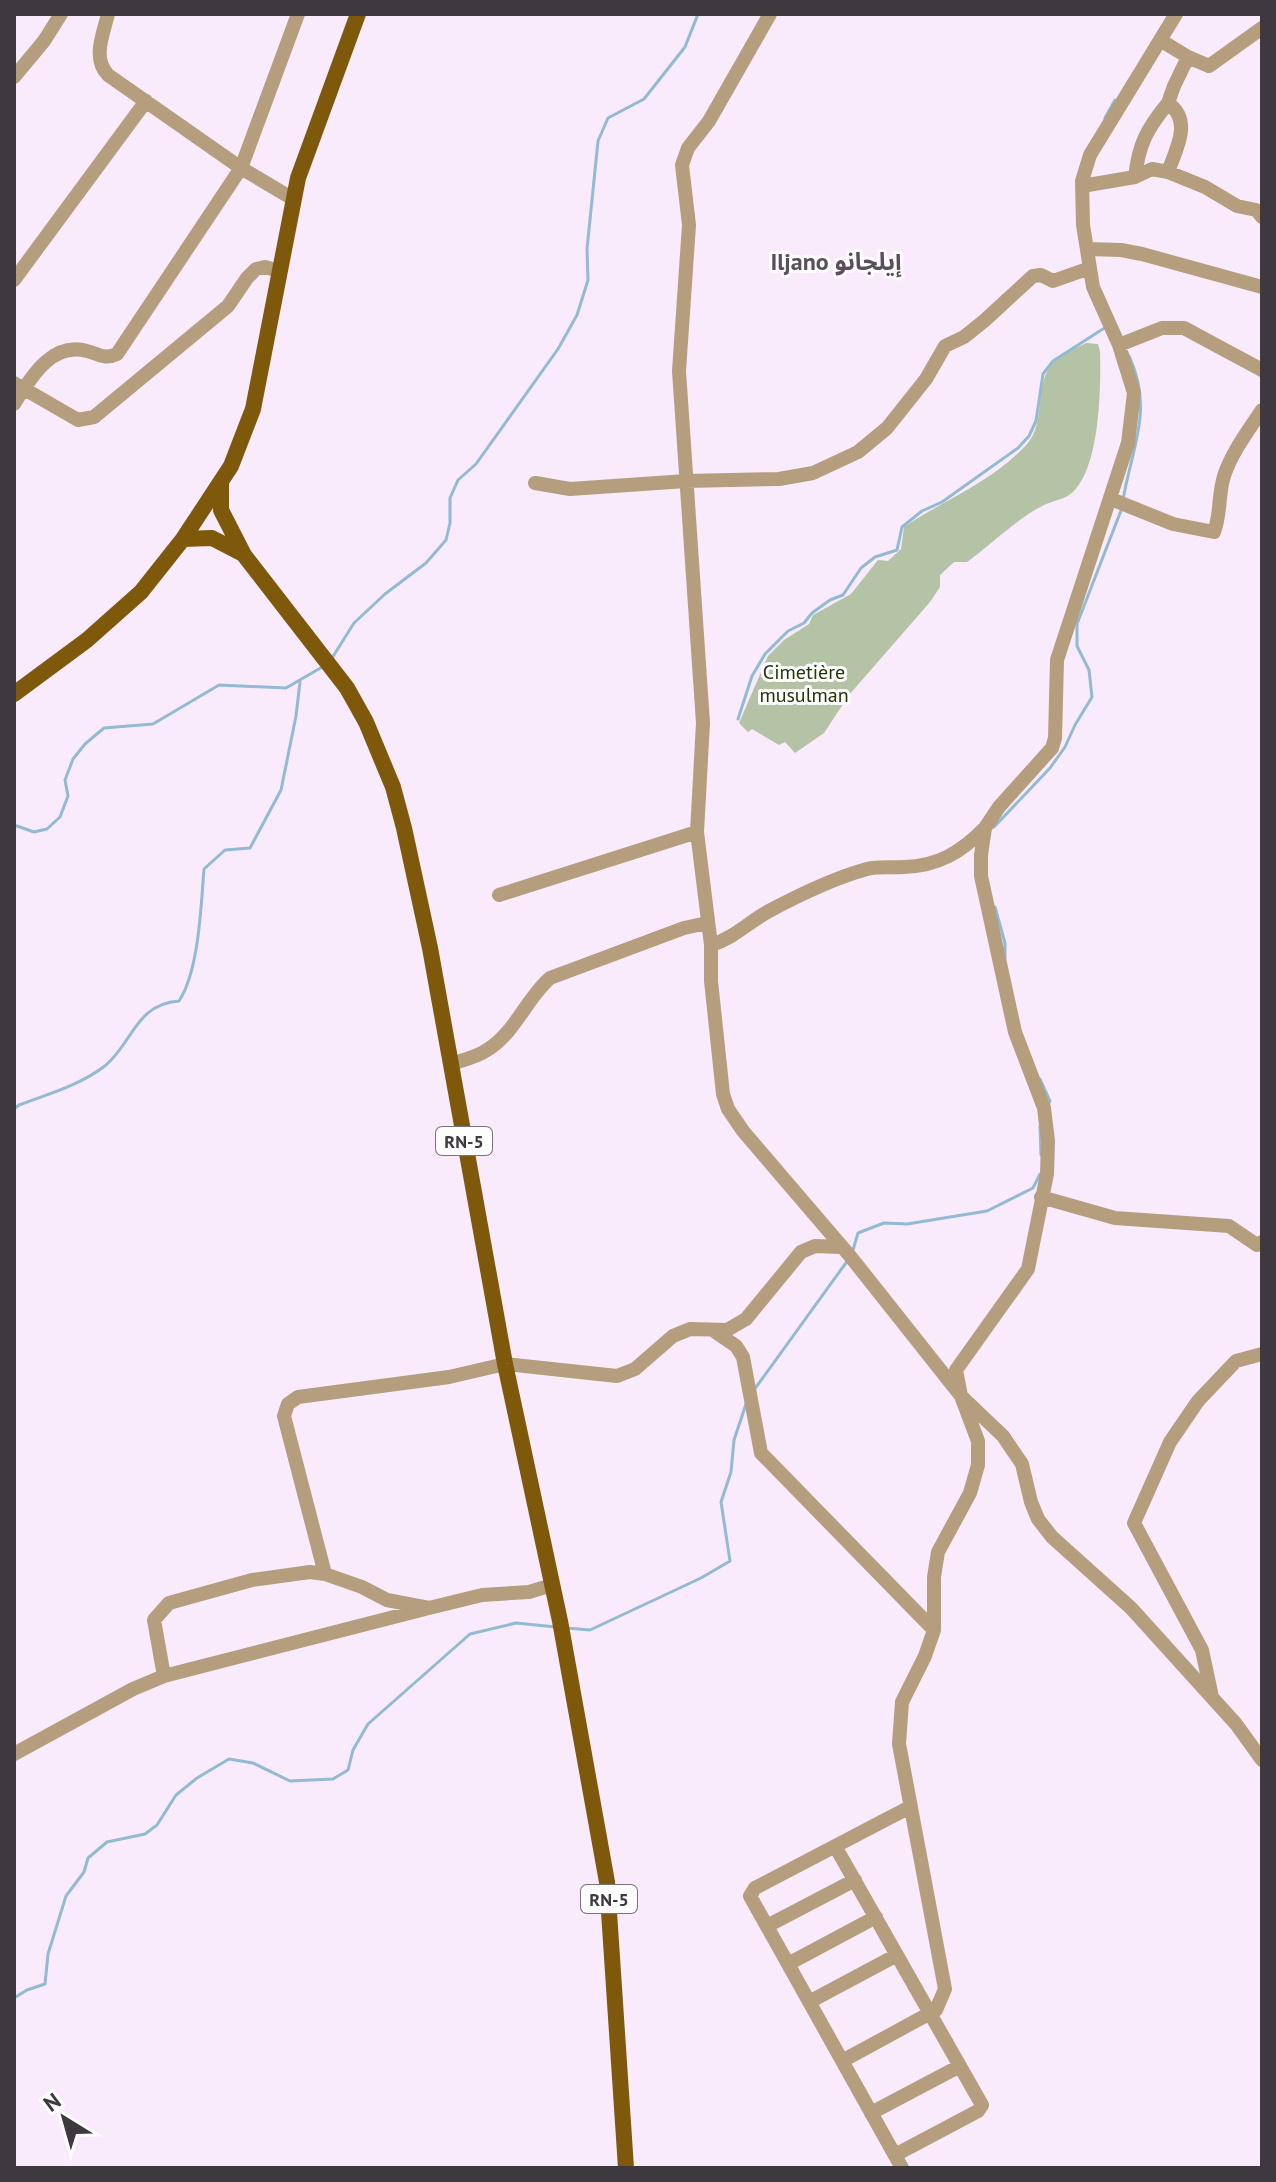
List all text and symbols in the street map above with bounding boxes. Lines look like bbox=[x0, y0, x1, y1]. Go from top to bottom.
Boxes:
district label: Iljano إيلجانو bbox=[770, 246, 902, 278]
park label: Cimetière musulman bbox=[759, 659, 849, 708]
road number: RN-5 bbox=[436, 1127, 492, 1155]
road number: RN-5 bbox=[581, 1885, 637, 1913]
north arrow bbox=[24, 2078, 104, 2158]
text: N bbox=[38, 2086, 66, 2118]

